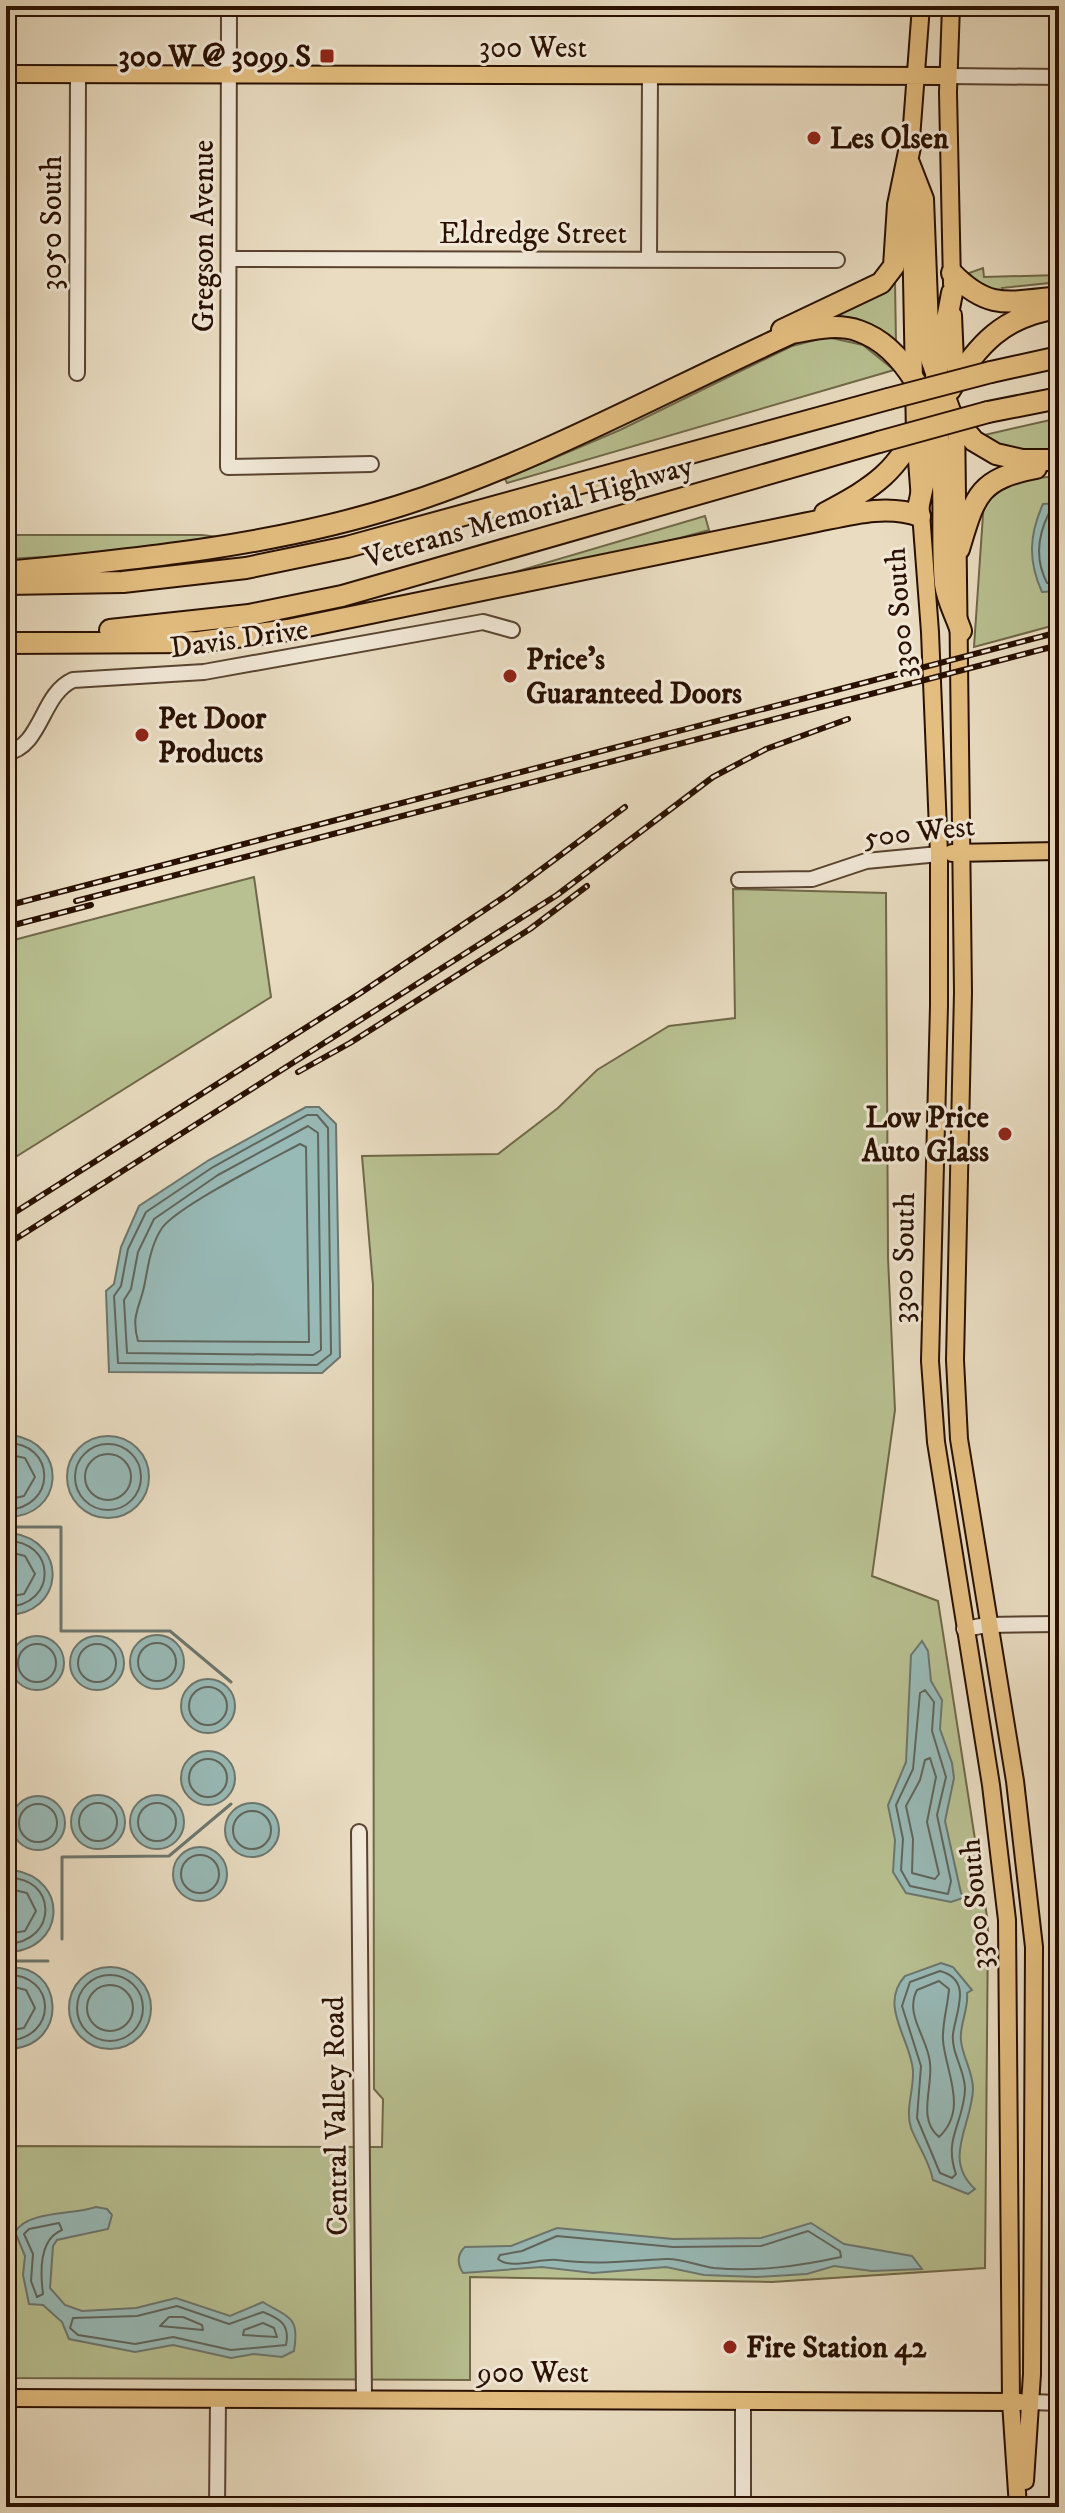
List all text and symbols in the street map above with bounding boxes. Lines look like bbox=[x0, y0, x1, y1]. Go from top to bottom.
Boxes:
street label: 300 West bbox=[479, 30, 587, 67]
place label: 300 W @ 3099 S bbox=[119, 39, 311, 76]
marker: 300 W @ 3099 S bbox=[318, 47, 336, 65]
place label: Les Olsen bbox=[830, 121, 949, 158]
marker: Les Olsen bbox=[805, 129, 823, 147]
street label: Gregson Avenue bbox=[186, 140, 223, 332]
street label: 3050 South bbox=[34, 155, 71, 290]
street label: Eldredge Street bbox=[439, 216, 627, 253]
street label: Veterans Memorial Highway bbox=[359, 448, 698, 577]
street label: 3300 South bbox=[877, 546, 924, 680]
street label: Davis Drive bbox=[168, 611, 311, 667]
place label: Price's Guaranteed Doors bbox=[526, 642, 742, 713]
marker: Price's Guaranteed Doors bbox=[501, 667, 519, 685]
place label: Pet Door Products bbox=[158, 701, 267, 772]
marker: Pet Door Products bbox=[133, 726, 151, 744]
street label: 500 West bbox=[862, 808, 977, 857]
place label: Low Price Auto Glass bbox=[861, 1100, 990, 1171]
marker: Low Price Auto Glass bbox=[996, 1125, 1014, 1143]
street label: 3300 South bbox=[885, 1192, 924, 1324]
street label: 3300 South bbox=[952, 1837, 1001, 1971]
street label: Central Valley Road bbox=[316, 1996, 357, 2236]
place label: Fire Station 42 bbox=[746, 2330, 927, 2367]
marker: Fire Station 42 bbox=[721, 2338, 739, 2356]
street label: 900 West bbox=[475, 2355, 589, 2392]

